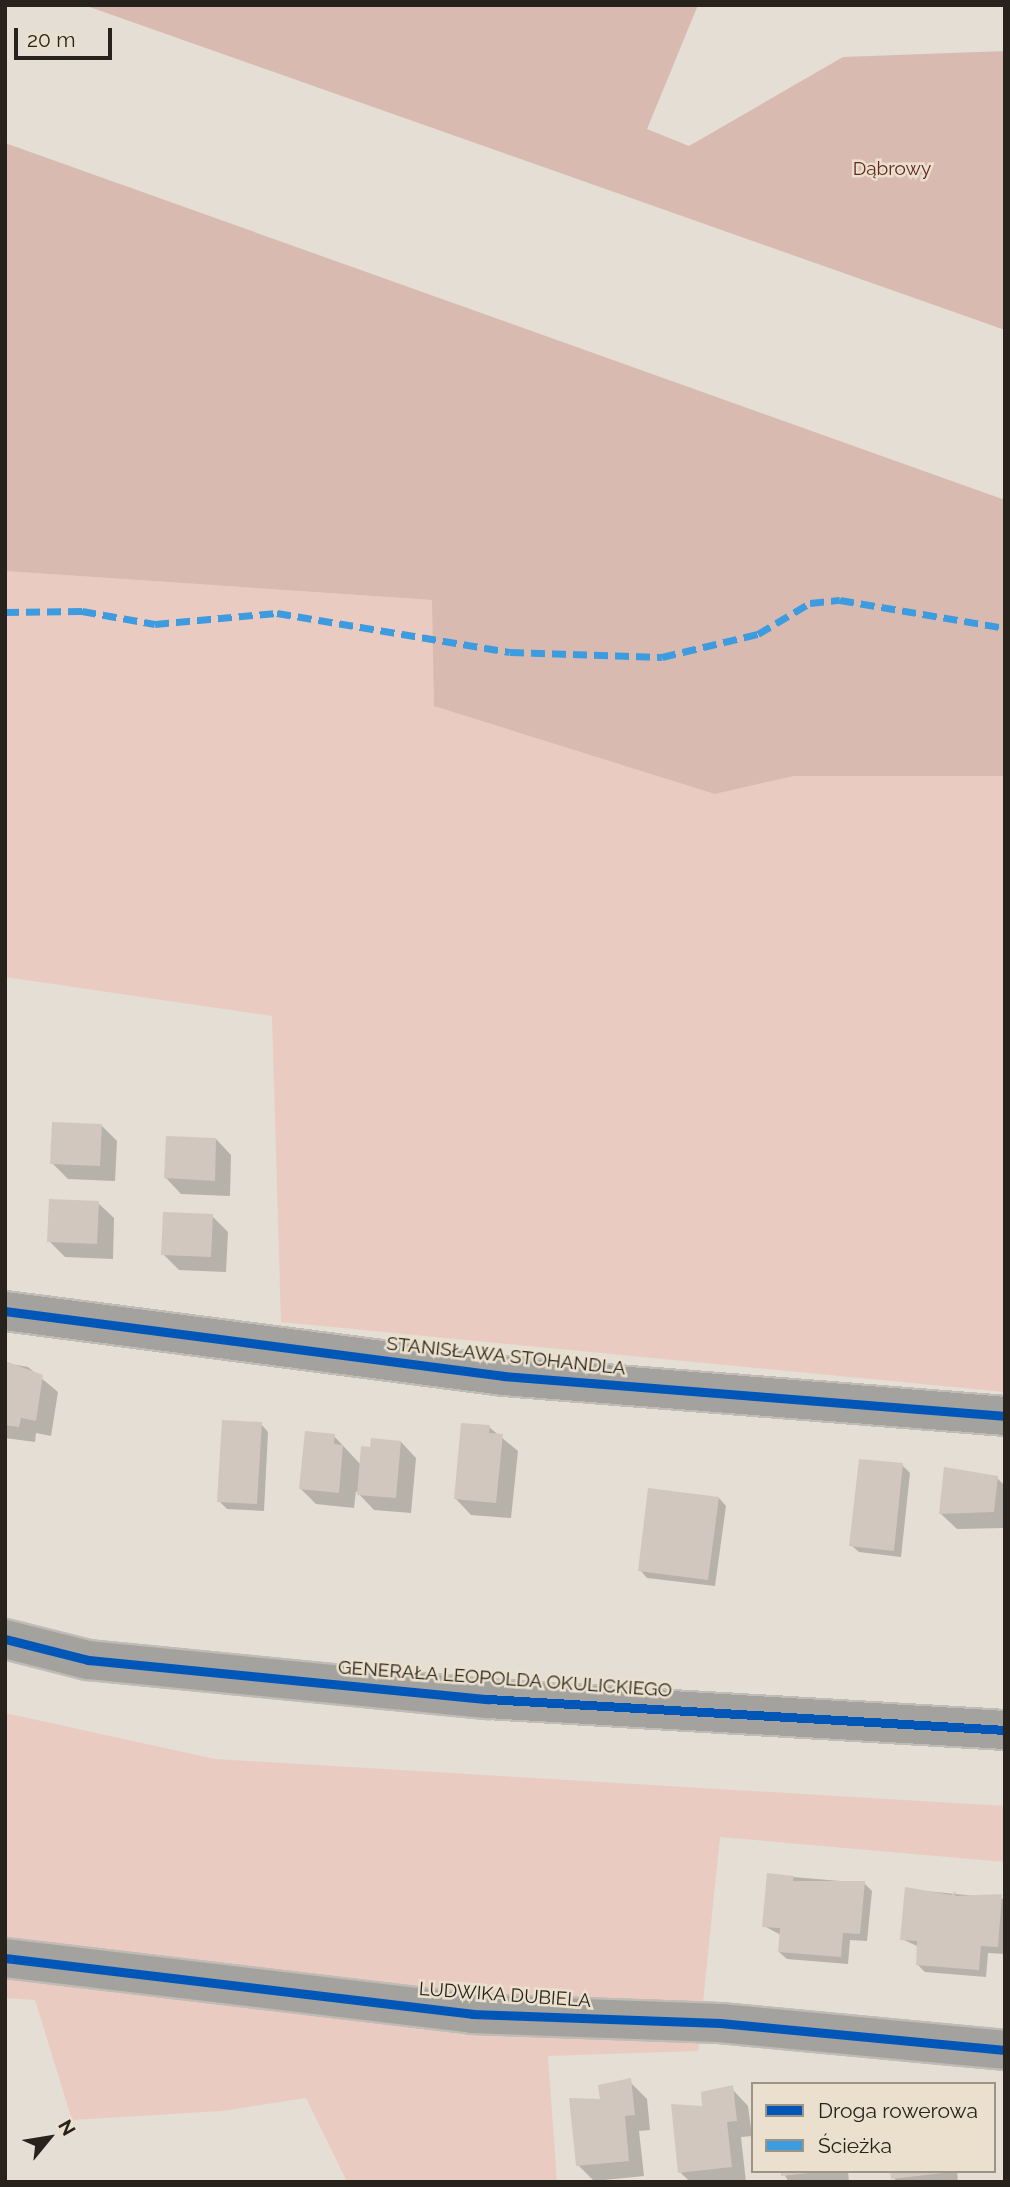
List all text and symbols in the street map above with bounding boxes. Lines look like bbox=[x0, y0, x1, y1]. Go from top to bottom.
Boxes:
scale bar bbox=[18, 14, 116, 58]
text: 20 m bbox=[27, 27, 75, 52]
park label: Dąbrowy bbox=[853, 158, 931, 180]
street label: STANISŁAWA STOHANDLA bbox=[385, 1332, 627, 1380]
street label: GENERAŁA LEOPOLDA OKULICKIEGO bbox=[337, 1656, 673, 1702]
street label: LUDWIKA DUBIELA bbox=[418, 1978, 592, 2012]
legend bbox=[751, 2082, 996, 2173]
text: Droga rowerowa bbox=[818, 2098, 978, 2123]
north arrow bbox=[14, 2103, 84, 2173]
text: N bbox=[54, 2116, 80, 2139]
text: Ścieżka bbox=[818, 2133, 892, 2158]

